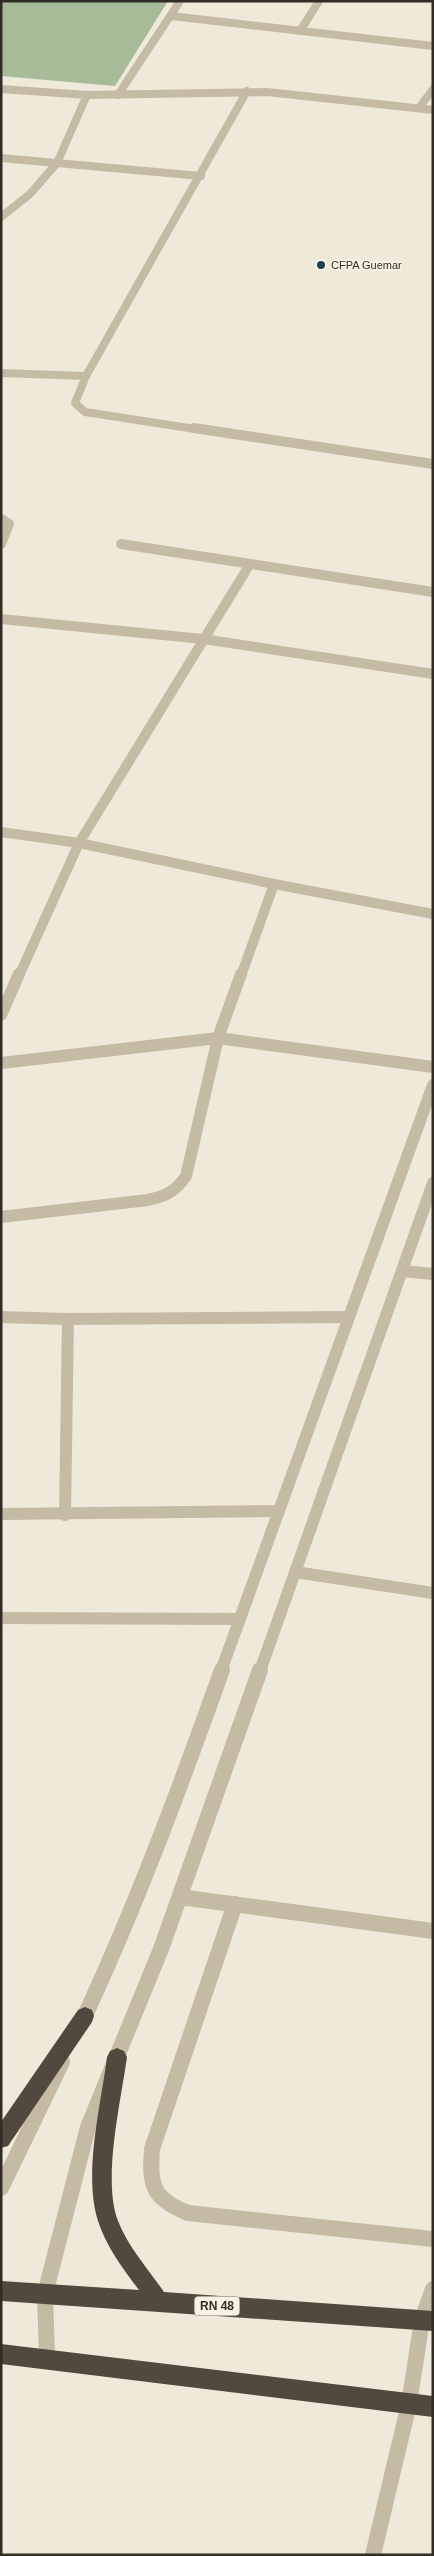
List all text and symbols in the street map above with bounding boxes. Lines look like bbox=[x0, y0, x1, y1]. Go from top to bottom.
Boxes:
marker: CFPA Guemar bbox=[315, 259, 327, 271]
place label: CFPA Guemar bbox=[331, 259, 402, 271]
road number: RN 48 bbox=[194, 2296, 240, 2316]

